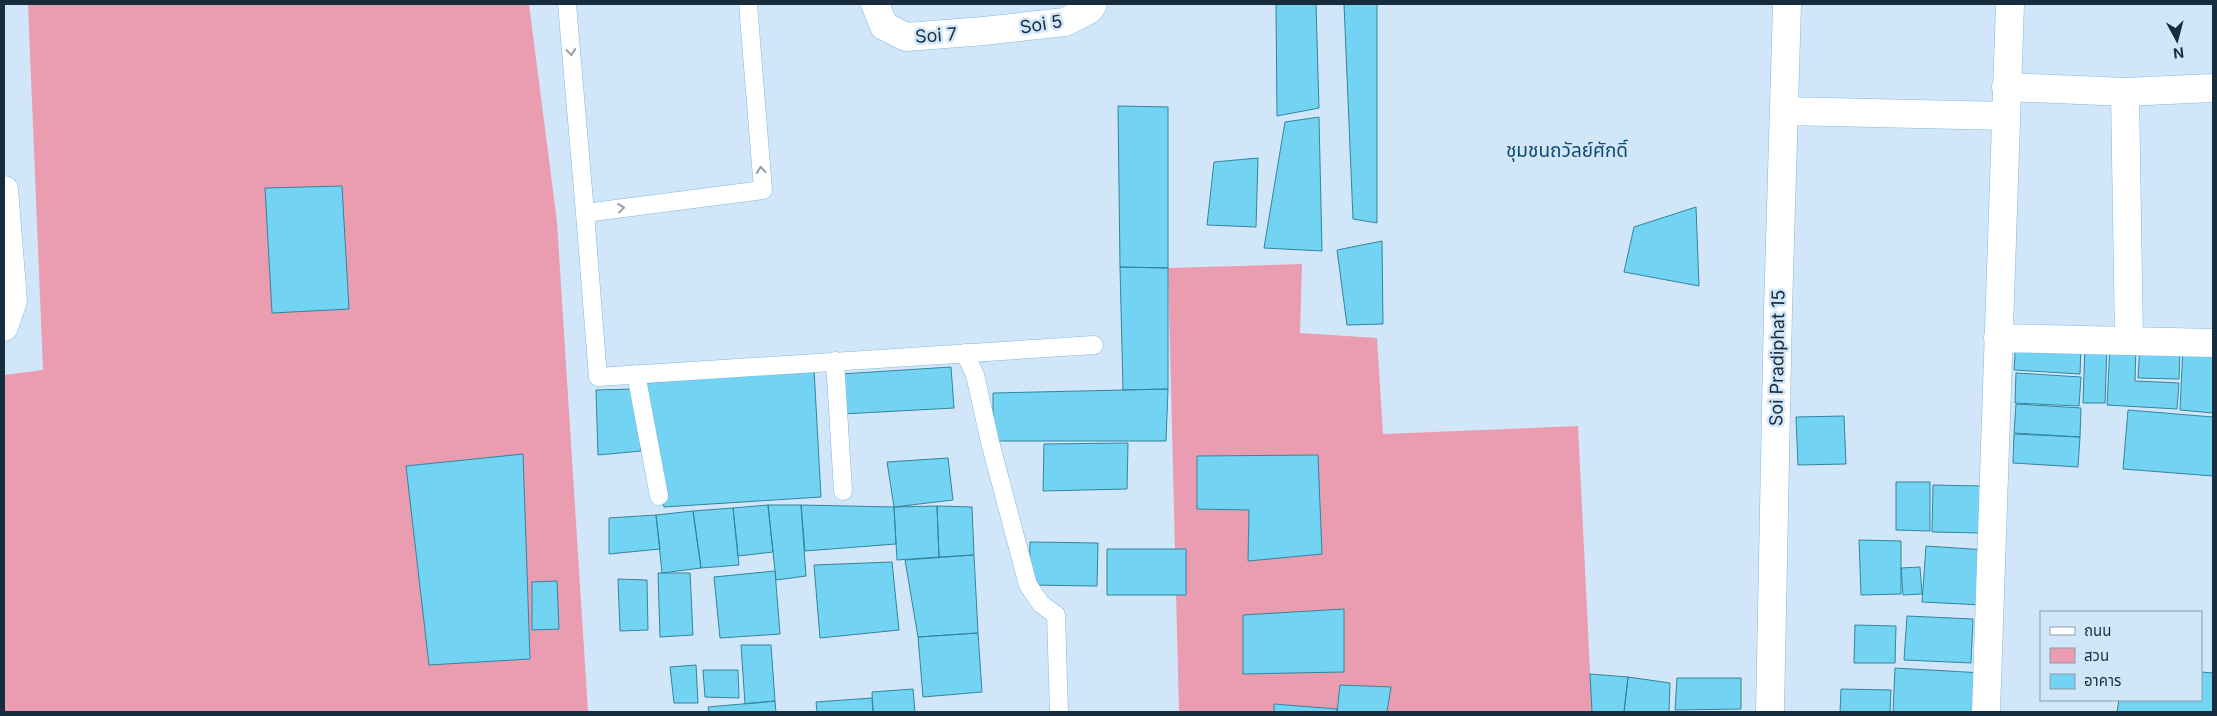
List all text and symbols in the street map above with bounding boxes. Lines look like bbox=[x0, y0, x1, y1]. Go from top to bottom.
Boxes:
street label: Soi 5 bbox=[1018, 10, 1064, 38]
north arrow bbox=[2152, 15, 2202, 65]
street label: Soi 7 bbox=[914, 23, 958, 47]
text: N bbox=[2172, 44, 2185, 62]
one-way arrow bbox=[566, 49, 577, 57]
district label: ชุมชนถวัลย์ศักดิ์ bbox=[1506, 139, 1628, 162]
one-way arrow bbox=[756, 166, 767, 174]
one-way arrow bbox=[617, 203, 625, 214]
street label: Soi Pradiphat 15 bbox=[1765, 290, 1789, 426]
legend bbox=[2040, 611, 2202, 701]
text: ถนน bbox=[2084, 621, 2111, 640]
text: สวน bbox=[2084, 646, 2109, 665]
text: อาคาร bbox=[2084, 671, 2121, 690]

